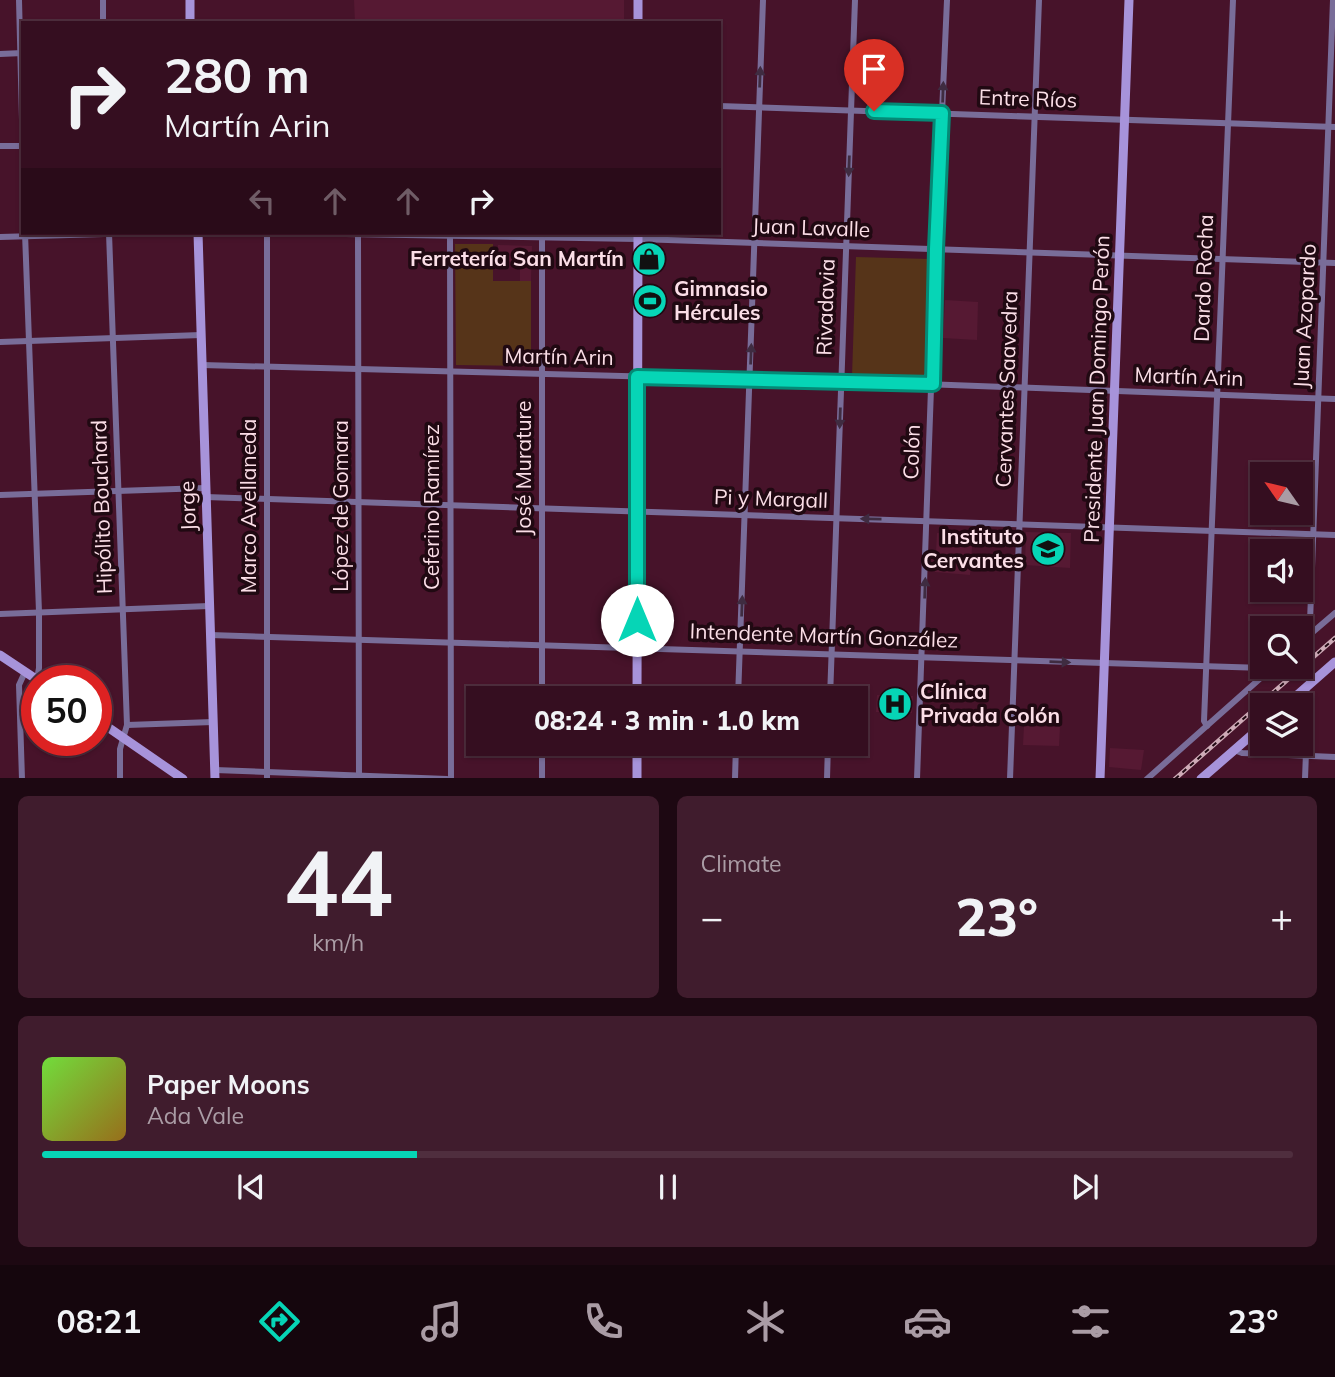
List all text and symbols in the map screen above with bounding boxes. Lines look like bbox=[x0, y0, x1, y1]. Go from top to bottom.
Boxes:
pin bbox=[844, 39, 904, 111]
text: 280 m bbox=[164, 44, 310, 105]
icon: right bbox=[49, 49, 140, 140]
icon: arrive bbox=[855, 50, 893, 88]
one-way arrow bbox=[755, 66, 766, 88]
one-way arrow bbox=[938, 80, 949, 102]
street label: Entre Ríos bbox=[978, 83, 1078, 113]
text: Martín Arin bbox=[164, 105, 331, 145]
one-way arrow bbox=[843, 155, 854, 177]
icon: left bbox=[243, 182, 281, 220]
icon: ahead bbox=[316, 182, 354, 220]
icon: ahead bbox=[389, 182, 427, 220]
icon: right bbox=[462, 182, 500, 220]
street label: Juan Lavalle bbox=[751, 212, 871, 242]
street label: Dardo Rocha bbox=[1188, 214, 1218, 342]
street label: Presidente Juan Domingo Perón bbox=[1078, 235, 1114, 543]
shop icon: Ferretería San Martín bbox=[630, 240, 668, 278]
street label: Juan Azopardo bbox=[1287, 243, 1321, 389]
place label: Ferretería San Martín bbox=[410, 245, 624, 271]
street label: Rivadavia bbox=[810, 258, 840, 356]
place label: Gimnasio Hércules bbox=[674, 275, 768, 325]
sports icon: Gimnasio Hércules bbox=[631, 282, 669, 320]
street label: Cervantes Saavedra bbox=[990, 290, 1022, 488]
street label: Martín Arin bbox=[504, 342, 614, 370]
one-way arrow bbox=[745, 342, 756, 364]
street label: Martín Arin bbox=[1134, 361, 1244, 391]
street label: José Murature bbox=[510, 401, 536, 535]
one-way arrow bbox=[834, 407, 845, 429]
street label: Marco Avellaneda bbox=[235, 419, 261, 593]
street label: Hipólito Bouchard bbox=[85, 420, 117, 595]
street label: López de Gomara bbox=[327, 420, 353, 592]
street label: Ceferino Ramírez bbox=[418, 424, 444, 590]
street label: Colón bbox=[897, 424, 925, 480]
north arrow bbox=[1250, 462, 1312, 525]
map controls bbox=[1250, 462, 1313, 756]
street label: Jorge bbox=[173, 480, 201, 532]
street label: Pi y Margall bbox=[714, 483, 829, 513]
one-way arrow bbox=[859, 513, 881, 525]
place label: Instituto Cervantes bbox=[923, 523, 1024, 573]
school or university icon: Instituto Cervantes bbox=[1029, 530, 1067, 568]
button: sound bbox=[1250, 539, 1313, 602]
one-way arrow bbox=[919, 577, 930, 599]
position arrow bbox=[600, 583, 674, 657]
one-way arrow bbox=[736, 594, 747, 616]
button: search bbox=[1250, 616, 1313, 679]
street label: Intendente Martín González bbox=[689, 617, 959, 653]
one-way arrow bbox=[1049, 657, 1071, 668]
speed limit sign: 50 bbox=[21, 665, 112, 756]
place label: Clínica Privada Colón bbox=[920, 678, 1060, 728]
hospital icon: Clínica Privada Colón bbox=[876, 685, 914, 723]
button: layers bbox=[1250, 693, 1313, 756]
text: 08:24 · 3 min · 1.0 km bbox=[534, 704, 800, 737]
text: 44 bbox=[284, 825, 393, 939]
text: Climate bbox=[701, 849, 782, 878]
text: 23° bbox=[956, 884, 1038, 949]
text: − bbox=[701, 893, 723, 941]
text: + bbox=[1270, 893, 1293, 941]
text: km/h bbox=[312, 928, 364, 957]
text: Paper Moons bbox=[147, 1068, 310, 1101]
text: Ada Vale bbox=[147, 1101, 244, 1130]
icon: previous bbox=[232, 1168, 270, 1206]
icon: pause bbox=[649, 1168, 687, 1206]
icon: next bbox=[1066, 1168, 1104, 1206]
icon: directions bbox=[255, 1297, 304, 1346]
icon: music bbox=[417, 1297, 466, 1346]
icon: phone bbox=[579, 1297, 628, 1346]
icon: climate bbox=[741, 1297, 790, 1346]
icon: car bbox=[903, 1297, 952, 1346]
icon: filters bbox=[1066, 1297, 1115, 1346]
text: 08:21 bbox=[57, 1301, 141, 1341]
text: 23° bbox=[1228, 1301, 1278, 1341]

